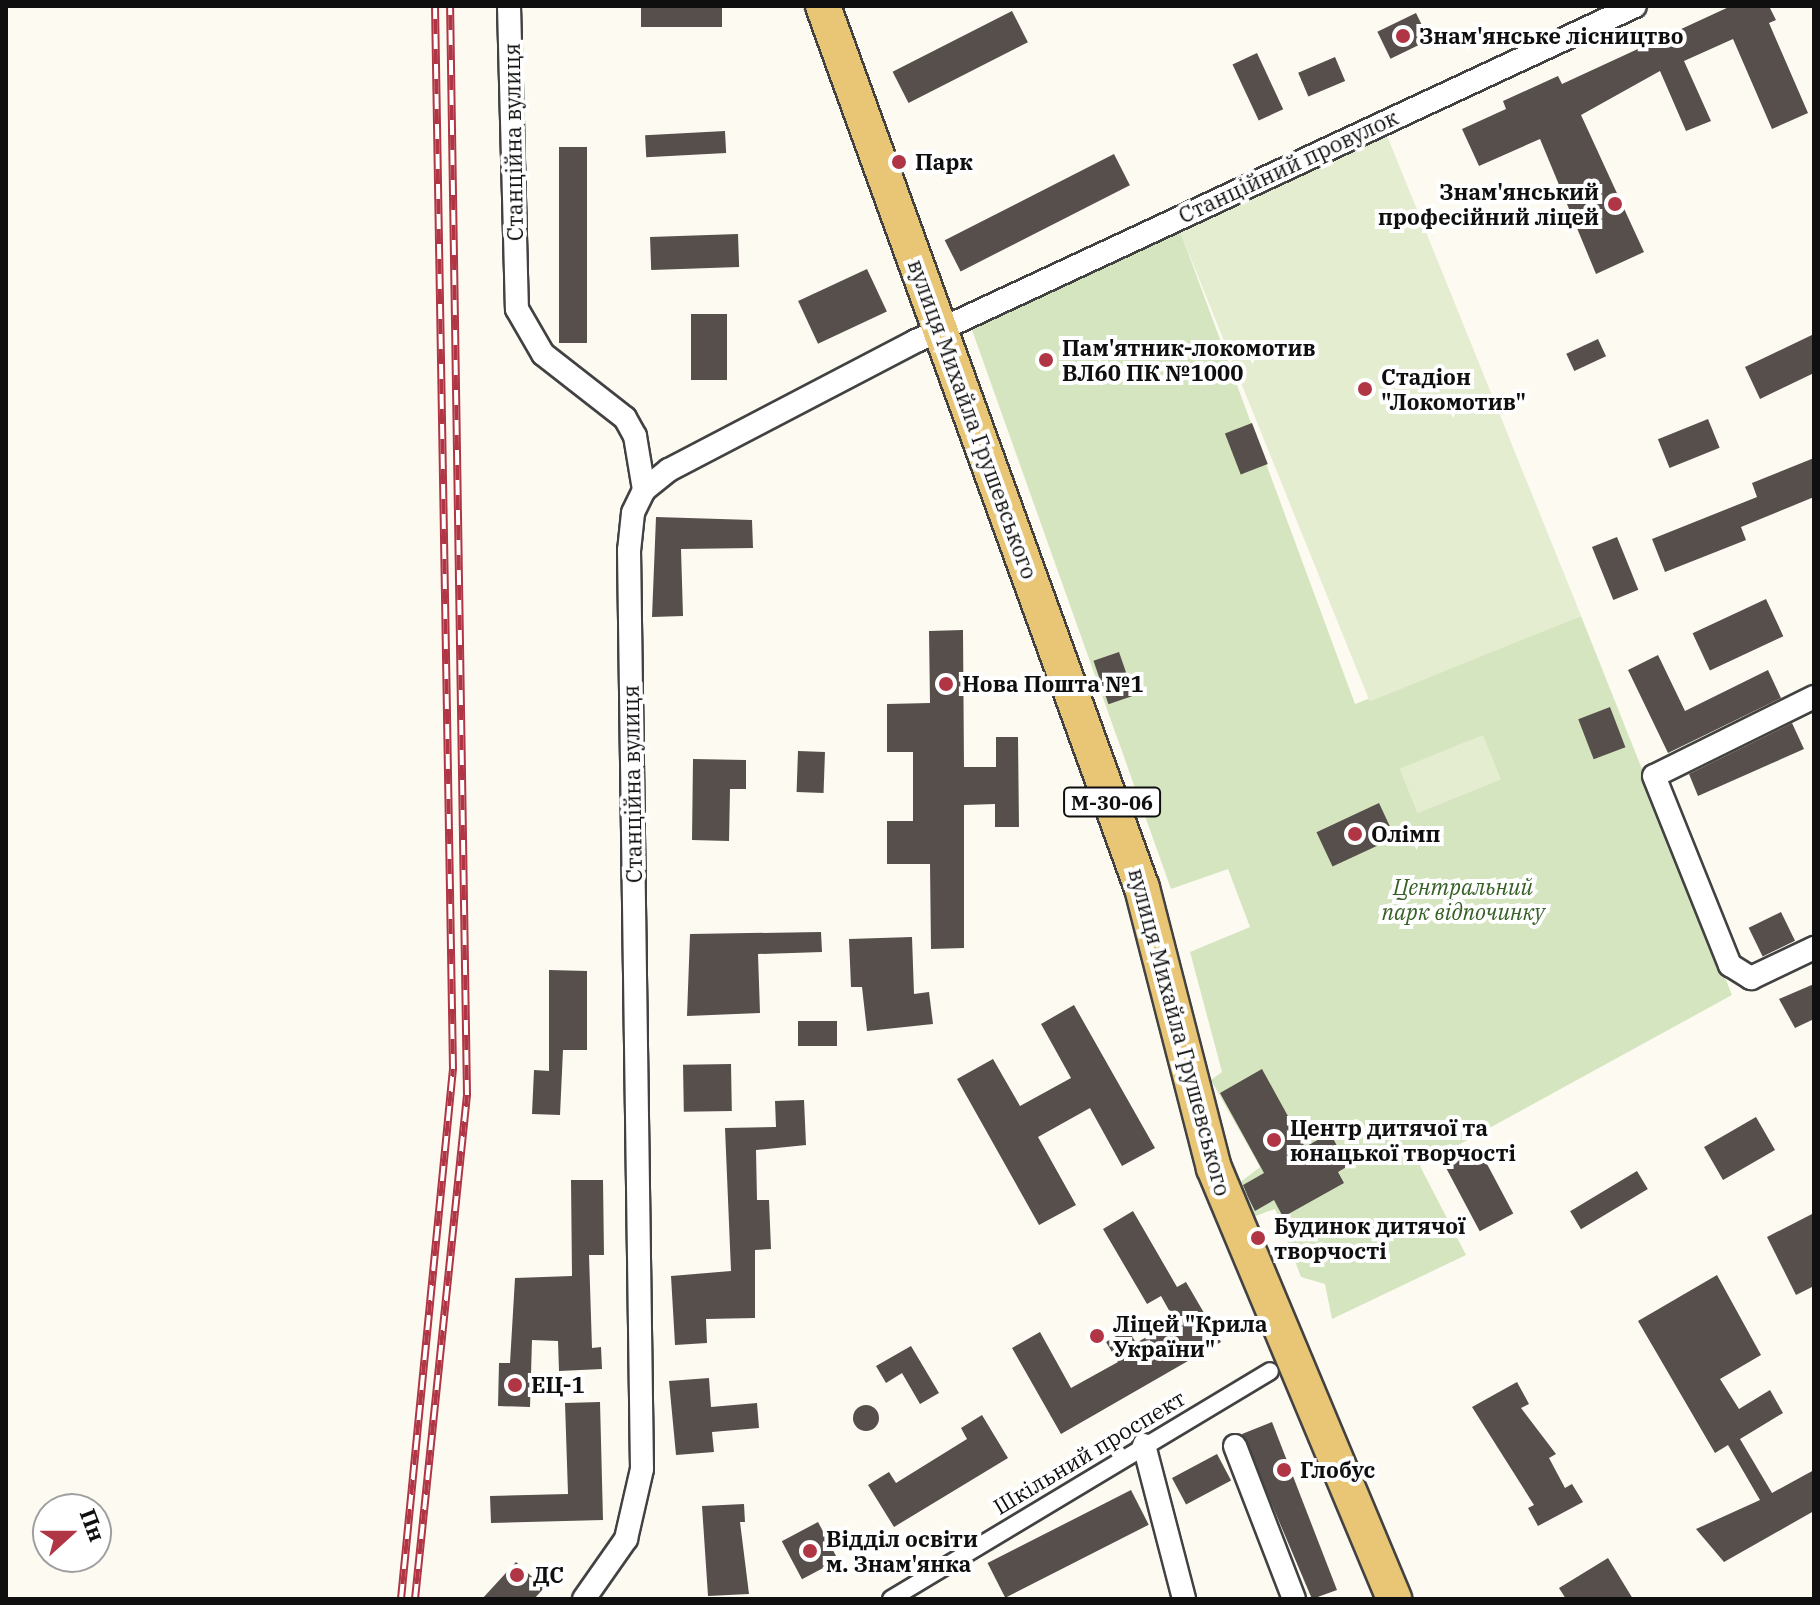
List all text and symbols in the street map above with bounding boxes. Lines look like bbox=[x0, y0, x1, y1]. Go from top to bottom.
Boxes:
place label: Знам'янське лісництво bbox=[1419, 23, 1684, 49]
marker: Знам'янське лісництво bbox=[1394, 27, 1412, 45]
street label: Станційна вулиця bbox=[498, 43, 528, 241]
street label: Станційний провулок bbox=[1174, 104, 1402, 228]
place label: Парк bbox=[915, 149, 973, 175]
marker: Парк bbox=[890, 153, 908, 171]
place label: Знам'янський професійний ліцей bbox=[1378, 178, 1599, 230]
marker: Знам'янський професійний ліцей bbox=[1606, 195, 1624, 213]
street label: вулиця Михайла Грушевського bbox=[903, 256, 1043, 582]
place label: Пам'ятник-локомотив ВЛ60 ПК №1000 bbox=[1062, 334, 1316, 386]
marker: Пам'ятник-локомотив ВЛ60 ПК №1000 bbox=[1037, 351, 1055, 369]
place label: Стадіон "Локомотив" bbox=[1381, 363, 1526, 414]
marker: Стадіон "Локомотив" bbox=[1356, 380, 1374, 398]
place label: Нова Пошта №1 bbox=[962, 671, 1144, 697]
marker: Нова Пошта №1 bbox=[937, 675, 955, 693]
street label: Станційна вулиця bbox=[617, 685, 647, 883]
road number: М-30-06 bbox=[1062, 786, 1162, 818]
place label: Олімп bbox=[1371, 821, 1440, 847]
marker: Олімп bbox=[1346, 825, 1364, 843]
street label: вулиця Михайла Грушевського bbox=[1123, 865, 1237, 1199]
park label: Центральний парк відпочинку bbox=[1381, 873, 1545, 924]
place label: Центр дитячої та юнацької творчості bbox=[1290, 1114, 1516, 1166]
marker: Центр дитячої та юнацької творчості bbox=[1265, 1131, 1283, 1149]
place label: Будинок дитячої творчості bbox=[1274, 1212, 1466, 1264]
marker: Будинок дитячої творчості bbox=[1249, 1229, 1267, 1247]
place label: Ліцей "Крила України" bbox=[1113, 1310, 1267, 1362]
marker: Ліцей "Крила України" bbox=[1088, 1327, 1106, 1345]
place label: ЕЦ-1 bbox=[531, 1372, 585, 1398]
marker: ЕЦ-1 bbox=[506, 1376, 524, 1394]
street label: Шкільний проспект bbox=[988, 1384, 1190, 1520]
place label: Глобус bbox=[1300, 1457, 1375, 1483]
marker: Глобус bbox=[1275, 1461, 1293, 1479]
north arrow bbox=[32, 1493, 112, 1573]
text: Пн bbox=[74, 1504, 112, 1545]
place label: Відділ освіти м. Знам'янка bbox=[826, 1525, 978, 1576]
marker: Відділ освіти м. Знам'янка bbox=[801, 1542, 819, 1560]
place label: ДС bbox=[533, 1562, 564, 1588]
marker: ДС bbox=[508, 1566, 526, 1584]

